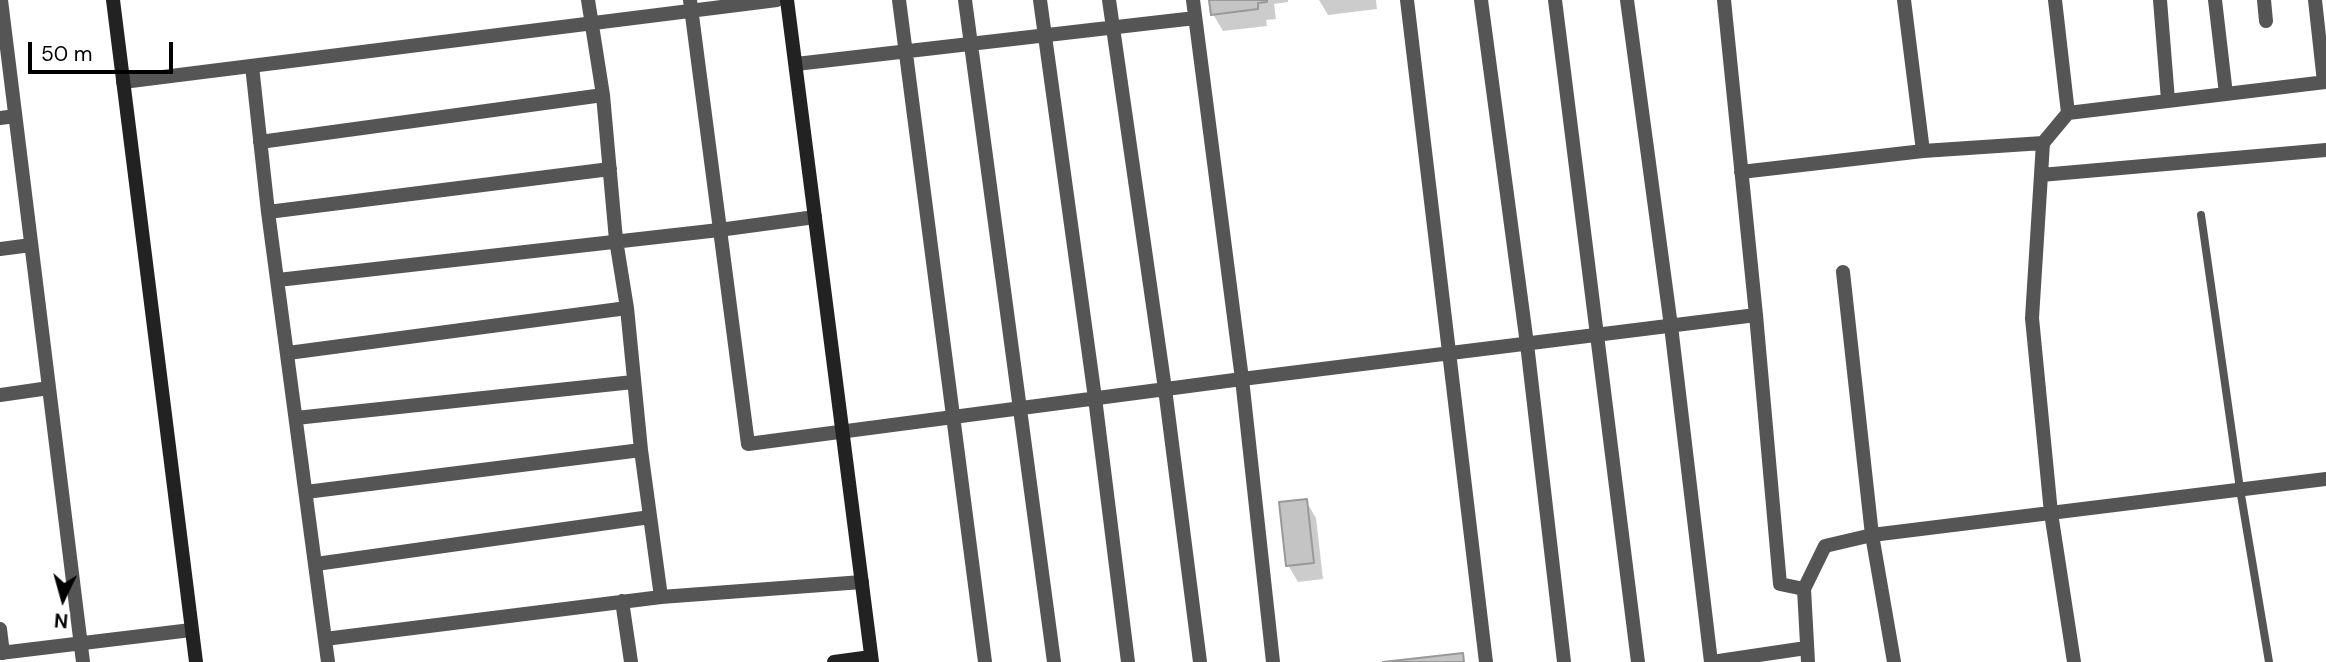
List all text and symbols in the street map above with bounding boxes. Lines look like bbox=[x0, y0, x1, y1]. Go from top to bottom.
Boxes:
scale bar bbox=[32, 28, 177, 72]
text: 50 m bbox=[41, 40, 92, 68]
north arrow bbox=[28, 564, 98, 634]
text: N bbox=[53, 607, 69, 633]

